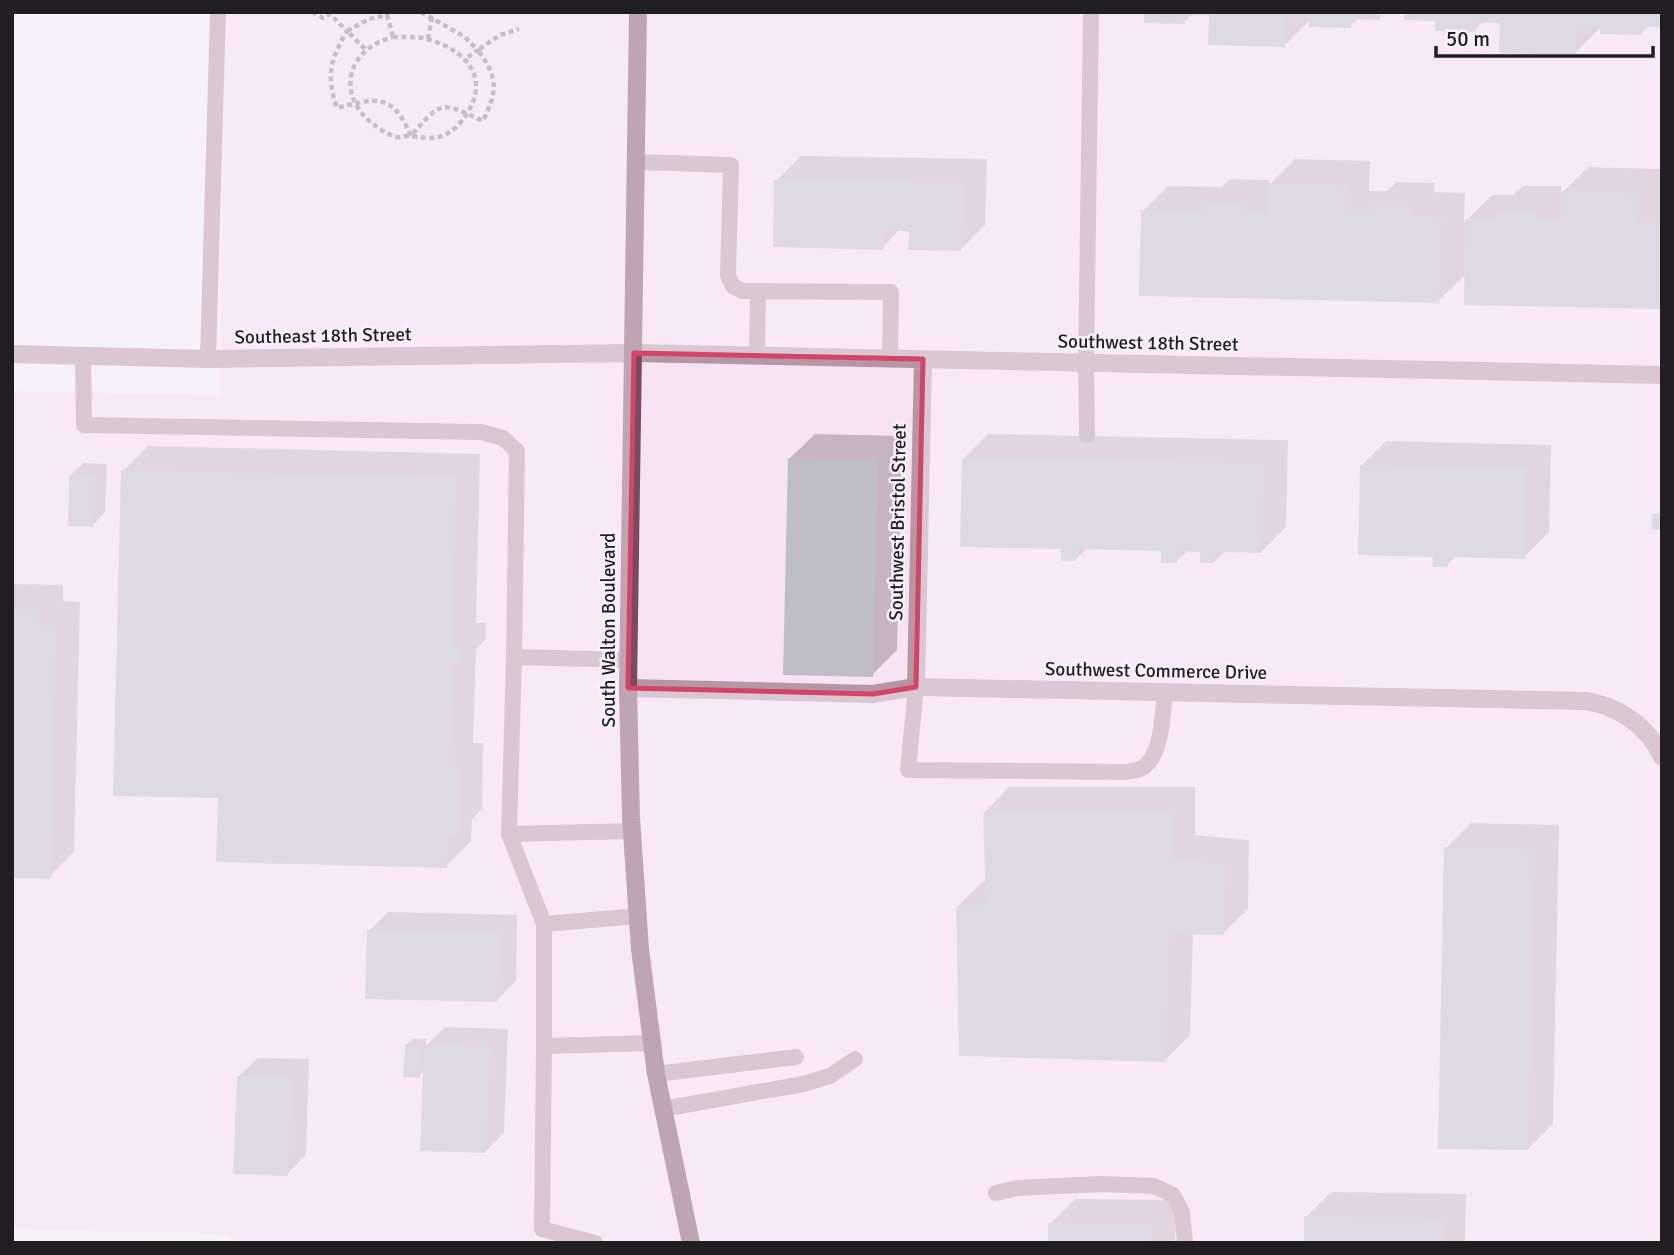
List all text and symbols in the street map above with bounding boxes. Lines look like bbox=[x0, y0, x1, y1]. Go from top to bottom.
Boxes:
scale bar bbox=[1436, 14, 1653, 58]
text: 50 m bbox=[1446, 26, 1490, 52]
street label: Southeast 18th Street bbox=[234, 322, 412, 350]
street label: Southwest 18th Street bbox=[1057, 329, 1239, 357]
street label: Southwest Bristol Street bbox=[884, 423, 912, 621]
street label: South Walton Boulevard bbox=[597, 533, 621, 727]
street label: Southwest Commerce Drive bbox=[1045, 657, 1267, 685]

